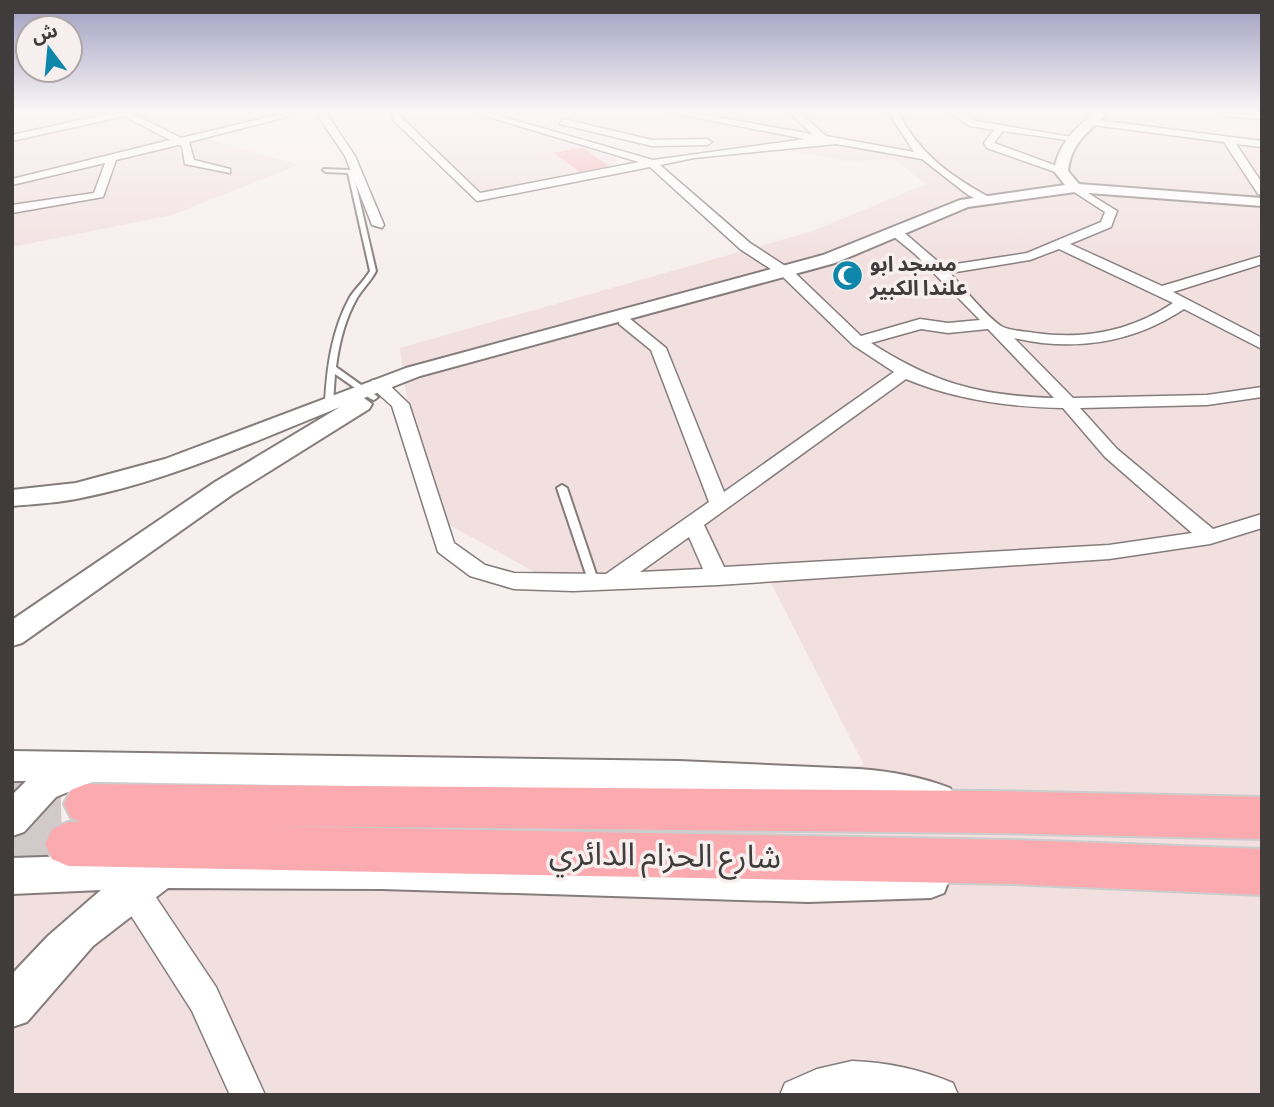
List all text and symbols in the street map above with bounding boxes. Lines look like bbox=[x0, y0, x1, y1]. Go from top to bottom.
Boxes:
north arrow bbox=[14, 14, 84, 84]
text: ش bbox=[28, 18, 60, 47]
place label: مسجد ابو علندا الكبير bbox=[869, 250, 967, 300]
mosque icon: مسجد ابو علندا الكبير bbox=[830, 259, 864, 293]
street label: شارع الحزام الدائري bbox=[549, 831, 781, 881]

